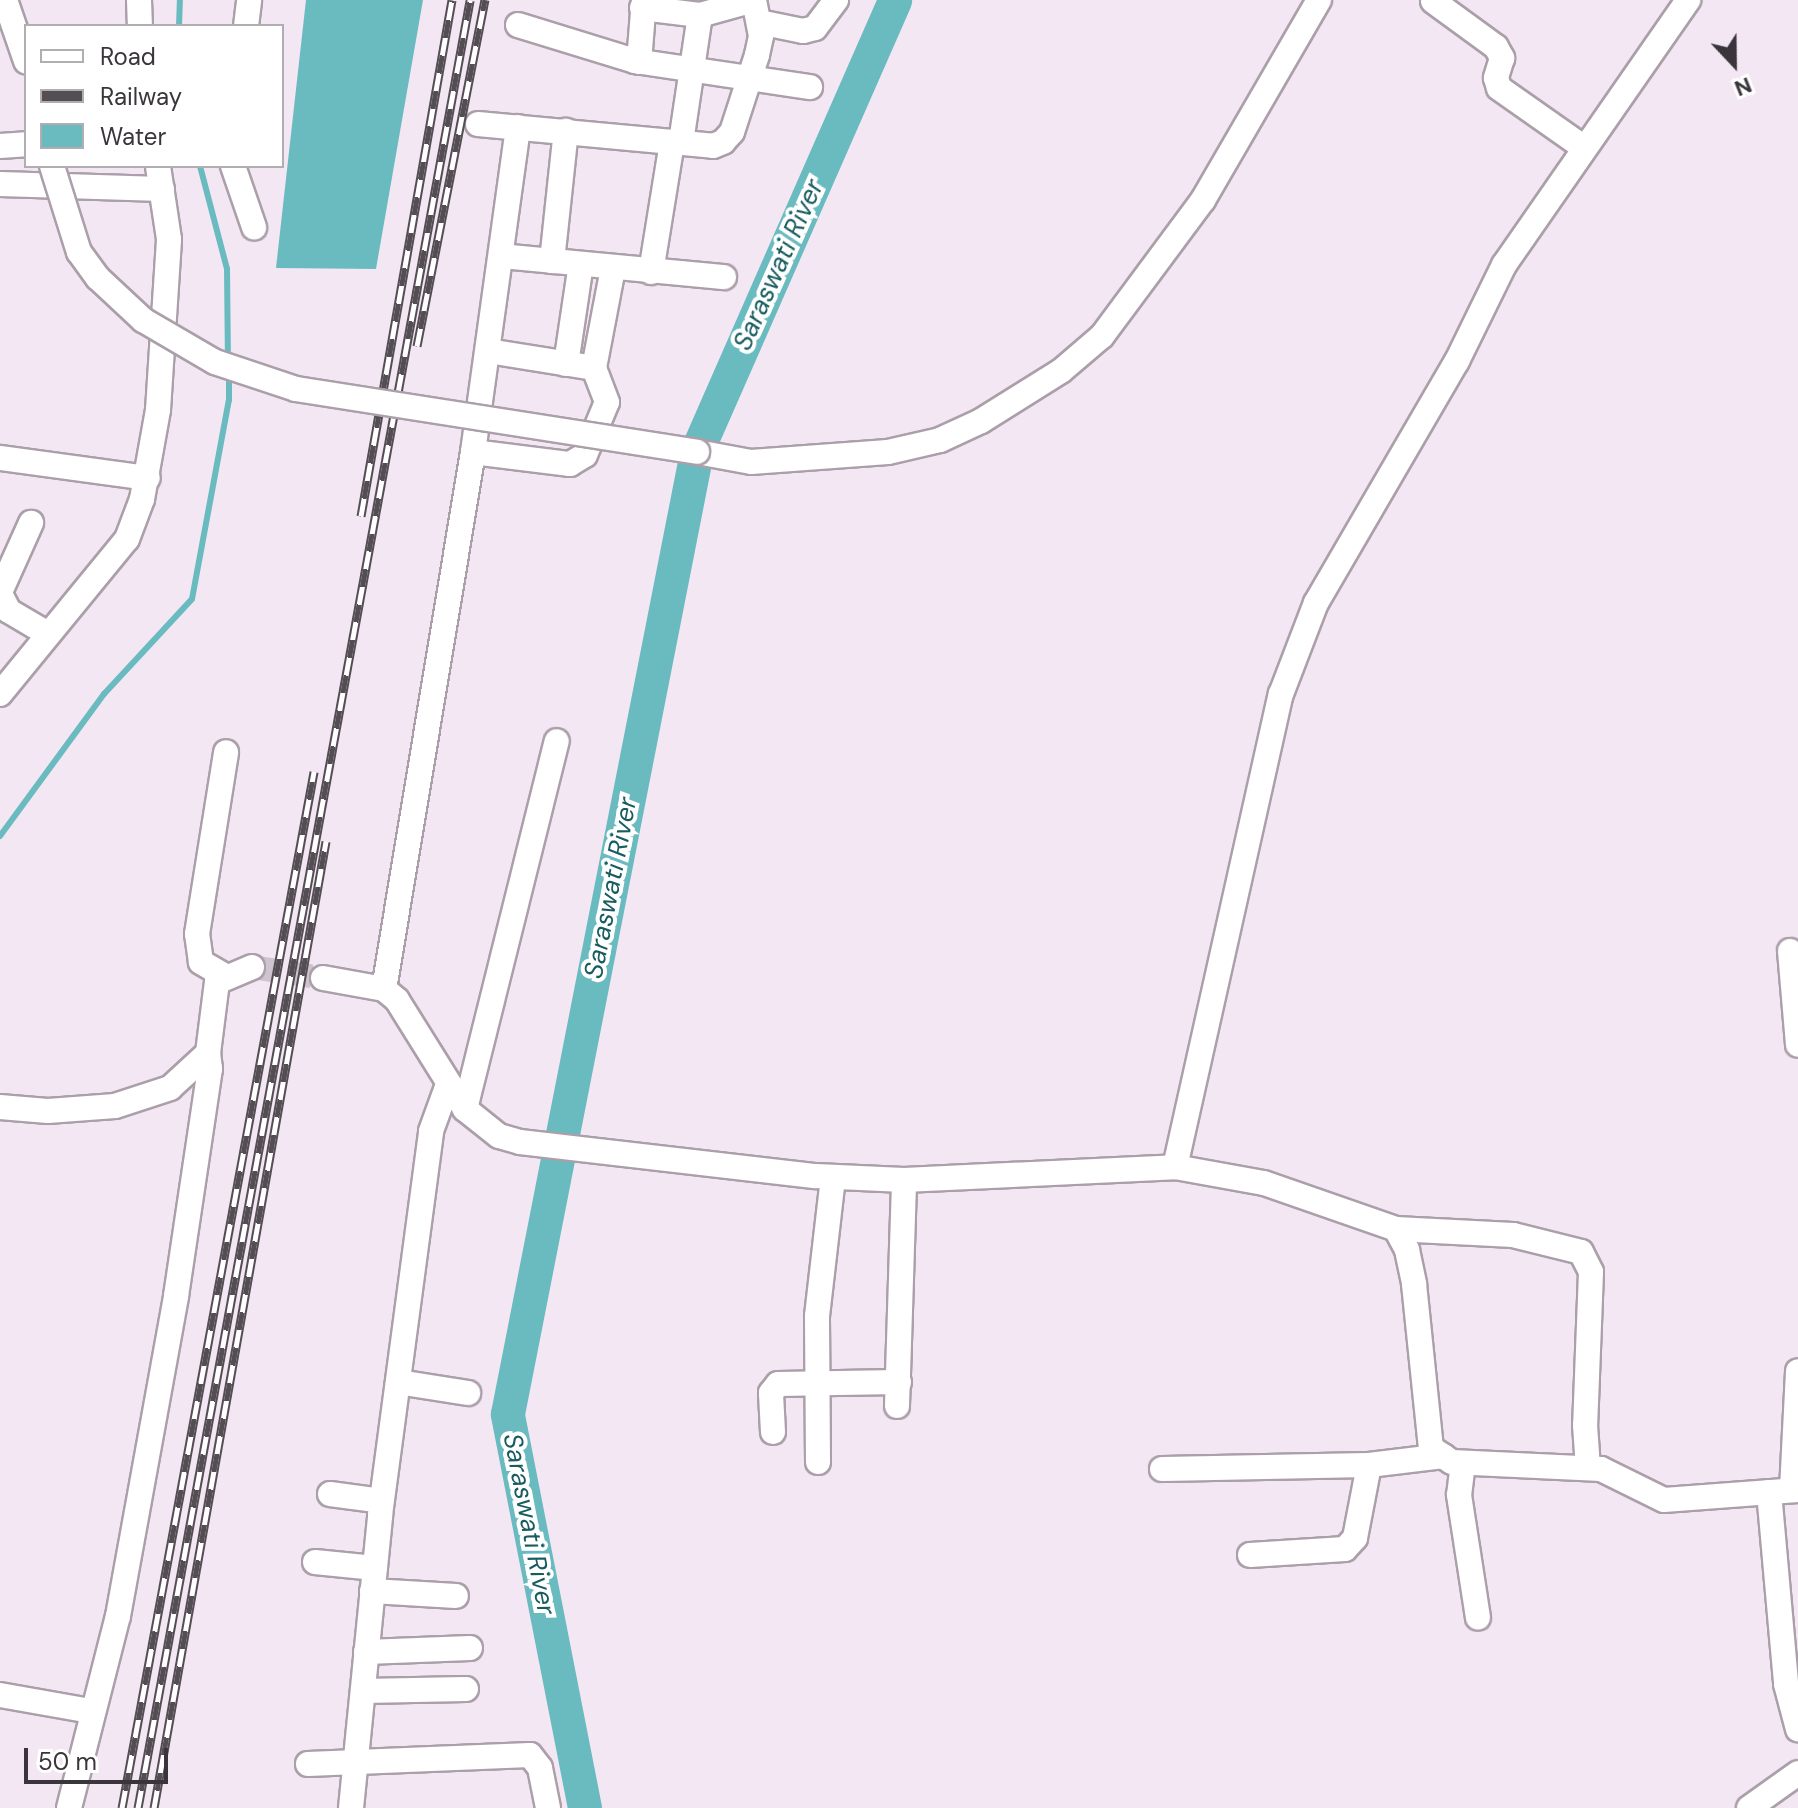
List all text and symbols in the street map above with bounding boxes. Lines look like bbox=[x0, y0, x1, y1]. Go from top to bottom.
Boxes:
legend bbox=[24, 24, 284, 168]
north arrow bbox=[1694, 24, 1774, 104]
text: Road bbox=[100, 41, 156, 72]
text: N bbox=[1730, 70, 1756, 103]
text: Railway bbox=[100, 81, 182, 112]
text: Water bbox=[100, 121, 166, 152]
water label: Saraswati River bbox=[727, 175, 831, 355]
water label: Saraswati River bbox=[578, 795, 644, 981]
water label: Saraswati River bbox=[496, 1431, 562, 1617]
scale bar bbox=[28, 1732, 172, 1782]
text: 50 m bbox=[38, 1746, 97, 1777]

